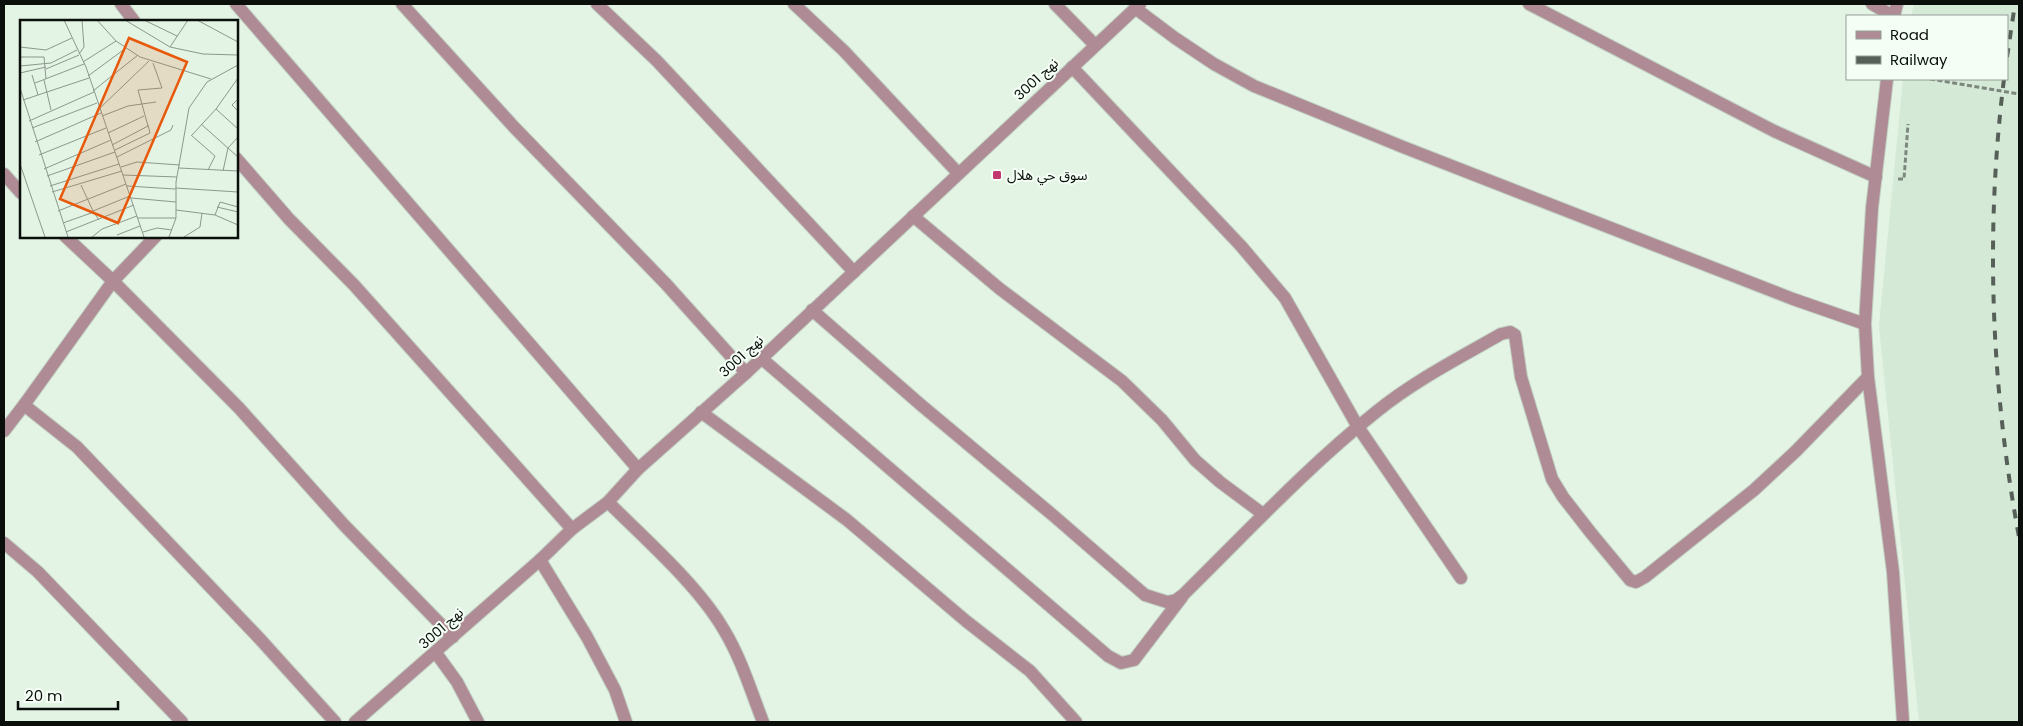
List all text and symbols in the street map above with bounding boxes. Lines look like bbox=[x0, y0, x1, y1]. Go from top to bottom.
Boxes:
legend bbox=[1846, 15, 2008, 80]
inset map bbox=[20, 20, 238, 238]
text: Road bbox=[1890, 24, 1929, 45]
text: Railway bbox=[1890, 49, 1948, 70]
street label: نهج 3001 bbox=[1009, 53, 1063, 105]
place label: سوق حي هلال bbox=[1007, 165, 1088, 186]
marker: سوق حي هلال bbox=[991, 169, 1003, 181]
street label: نهج 3001 bbox=[714, 330, 768, 382]
street label: نهج 3001 bbox=[414, 602, 469, 654]
scale bar bbox=[18, 678, 118, 710]
text: 20 m bbox=[25, 685, 63, 706]

